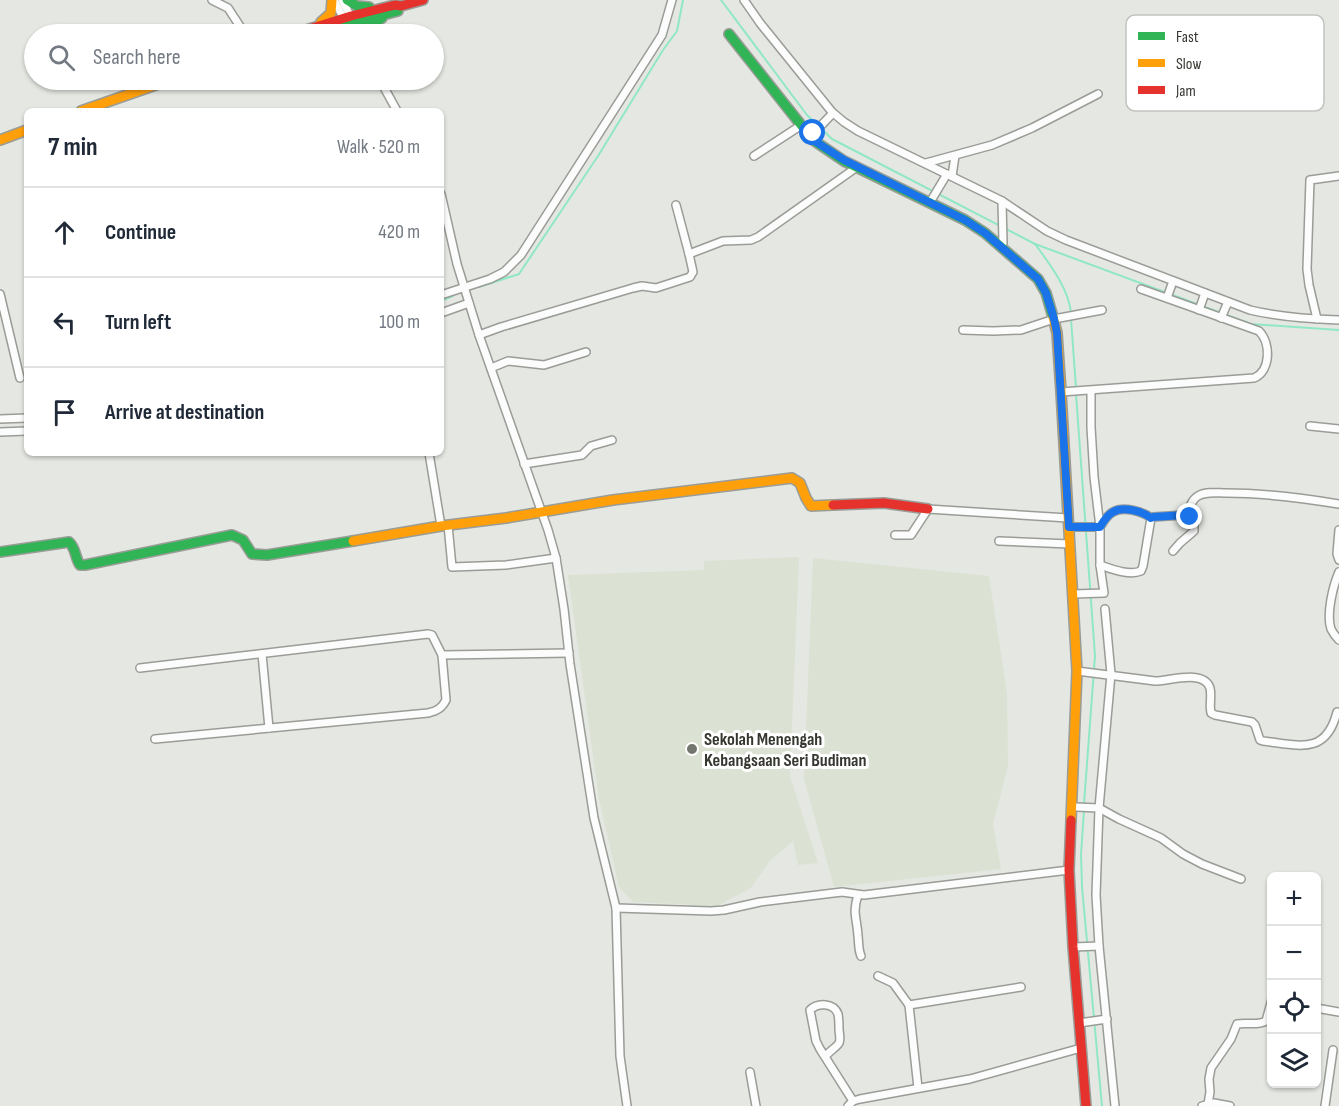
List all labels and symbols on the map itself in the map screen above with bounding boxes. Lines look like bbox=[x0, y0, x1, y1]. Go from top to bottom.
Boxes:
legend bbox=[1126, 15, 1324, 111]
text: Fast bbox=[1176, 28, 1199, 47]
text: Slow bbox=[1176, 55, 1201, 74]
text: Jam bbox=[1175, 82, 1196, 101]
route start bbox=[799, 119, 825, 145]
route end bbox=[1176, 503, 1202, 529]
place label: Sekolah Menengah Kebangsaan Seri Budiman bbox=[704, 729, 866, 771]
marker: Sekolah Menengah Kebangsaan Seri Budiman bbox=[685, 742, 699, 756]

